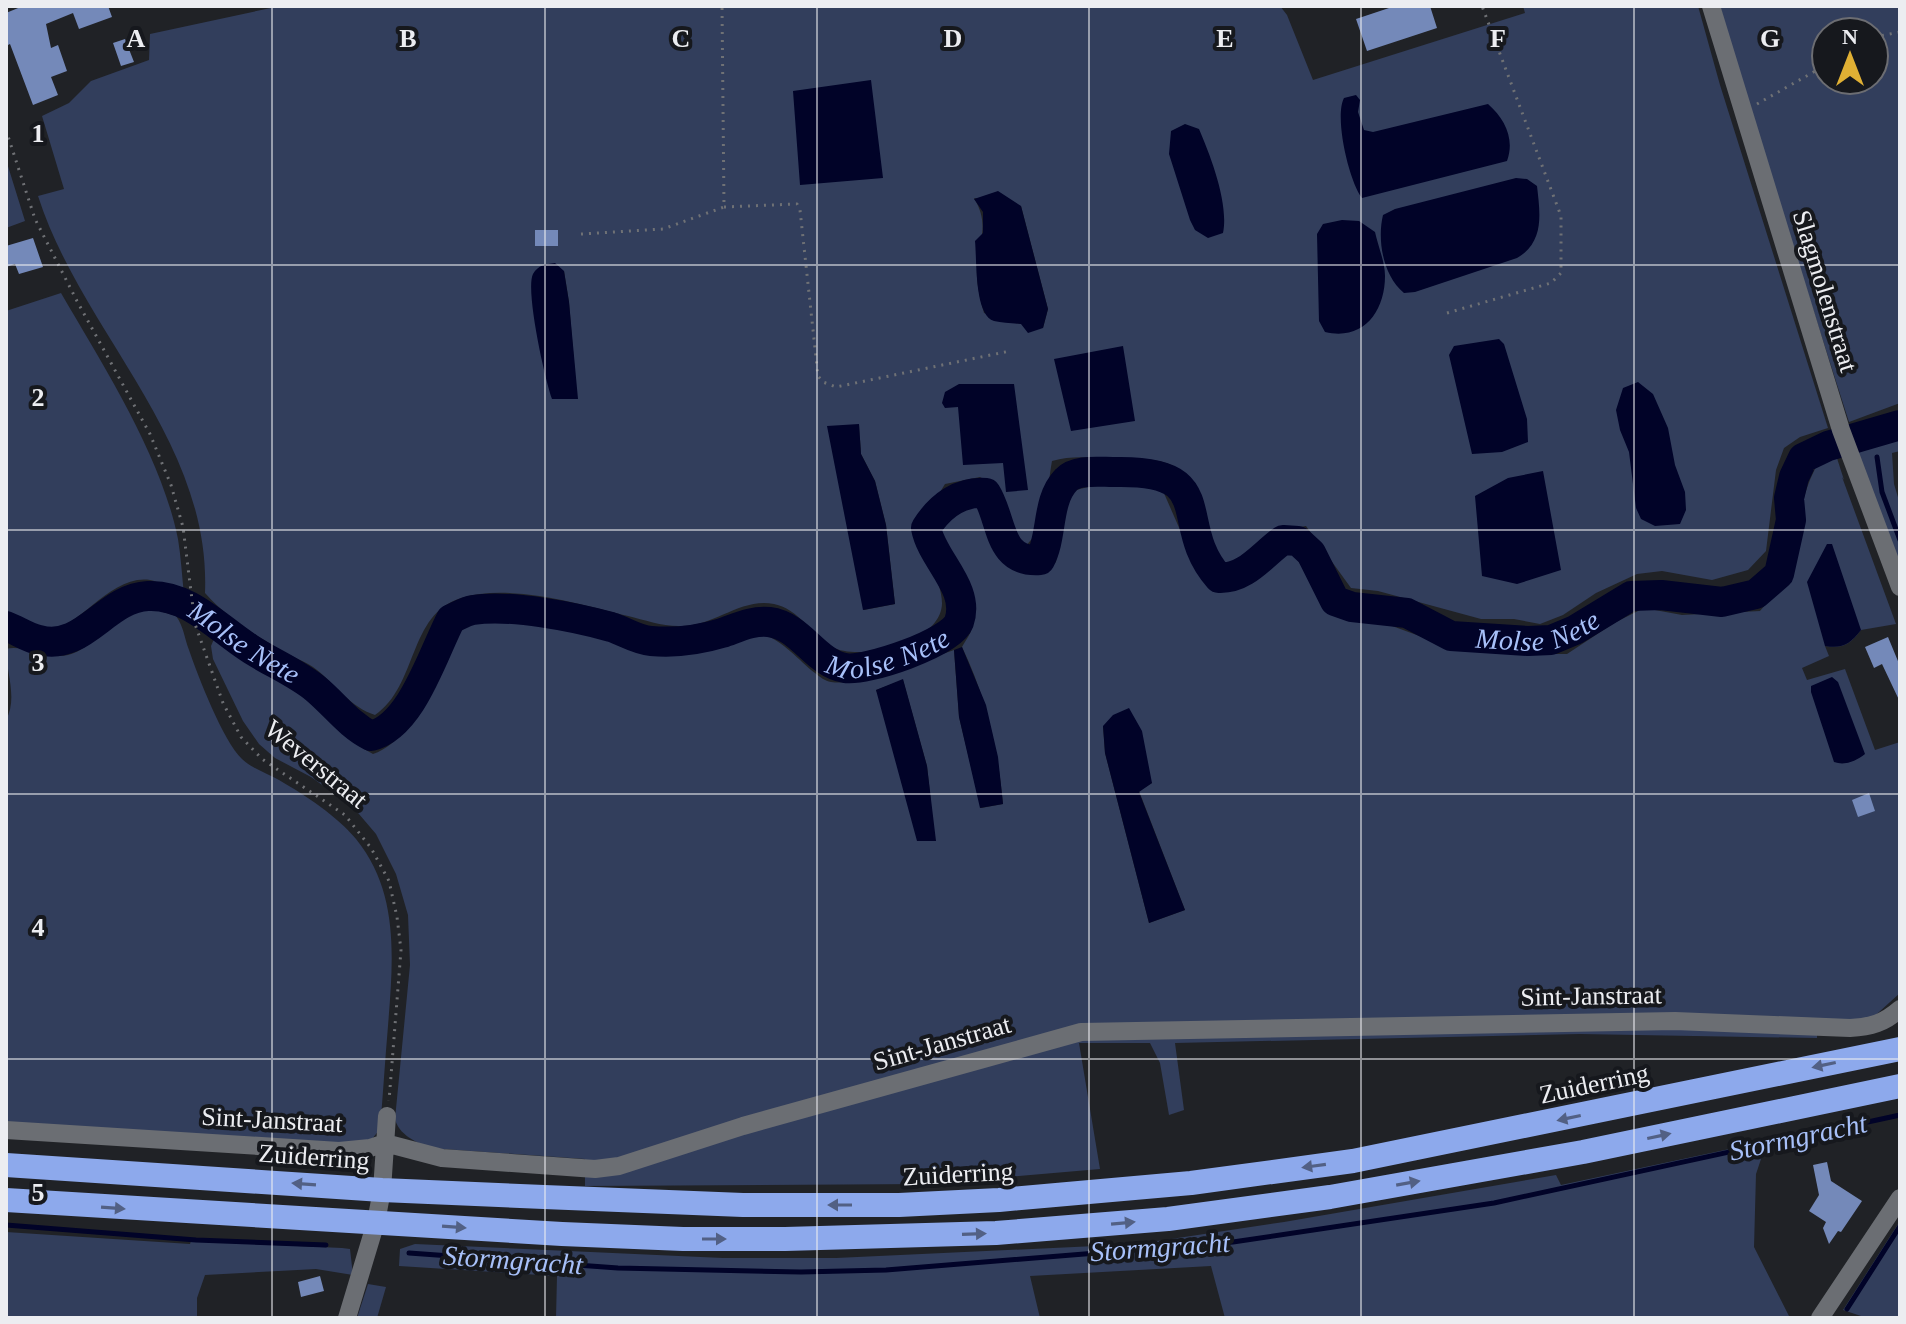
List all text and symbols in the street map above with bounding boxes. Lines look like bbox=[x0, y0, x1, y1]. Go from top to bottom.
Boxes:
north arrow bbox=[1810, 16, 1890, 96]
text: A bbox=[127, 24, 146, 53]
text: B bbox=[399, 24, 417, 53]
text: C bbox=[672, 24, 690, 53]
text: D bbox=[944, 24, 962, 53]
text: E bbox=[1216, 24, 1234, 53]
text: F bbox=[1490, 24, 1506, 53]
text: G bbox=[1760, 24, 1780, 53]
text: N bbox=[1842, 24, 1858, 49]
text: 1 bbox=[32, 119, 45, 148]
street label: Slagmolenstraat bbox=[1787, 207, 1864, 376]
text: 2 bbox=[32, 383, 45, 412]
water label: Molse Nete bbox=[182, 593, 306, 689]
water label: Molse Nete bbox=[1474, 604, 1605, 657]
water label: Molse Nete bbox=[821, 622, 955, 685]
text: 3 bbox=[32, 648, 45, 677]
street label: Weverstraat bbox=[259, 714, 374, 815]
text: 4 bbox=[32, 913, 45, 942]
street label: Sint-Janstraat bbox=[1520, 980, 1663, 1012]
street label: Sint-Janstraat bbox=[870, 1009, 1015, 1076]
street label: Zuiderring bbox=[1537, 1058, 1651, 1110]
one-way arrow bbox=[1811, 1059, 1836, 1072]
street label: Sint-Janstraat bbox=[201, 1102, 344, 1138]
water label: Stormgracht bbox=[1726, 1107, 1871, 1167]
one-way arrow bbox=[1556, 1112, 1581, 1125]
one-way arrow bbox=[1647, 1129, 1672, 1142]
street label: Zuiderring bbox=[258, 1139, 370, 1175]
street label: Zuiderring bbox=[902, 1157, 1014, 1191]
one-way arrow bbox=[1301, 1160, 1326, 1173]
one-way arrow bbox=[1396, 1176, 1421, 1188]
one-way arrow bbox=[291, 1177, 316, 1190]
text: 5 bbox=[32, 1178, 45, 1207]
one-way arrow bbox=[827, 1199, 852, 1211]
one-way arrow bbox=[101, 1202, 126, 1215]
one-way arrow bbox=[1111, 1216, 1136, 1229]
one-way arrow bbox=[442, 1221, 467, 1234]
one-way arrow bbox=[962, 1227, 987, 1240]
water label: Stormgracht bbox=[1089, 1227, 1232, 1267]
one-way arrow bbox=[702, 1233, 727, 1245]
water label: Stormgracht bbox=[442, 1240, 585, 1280]

